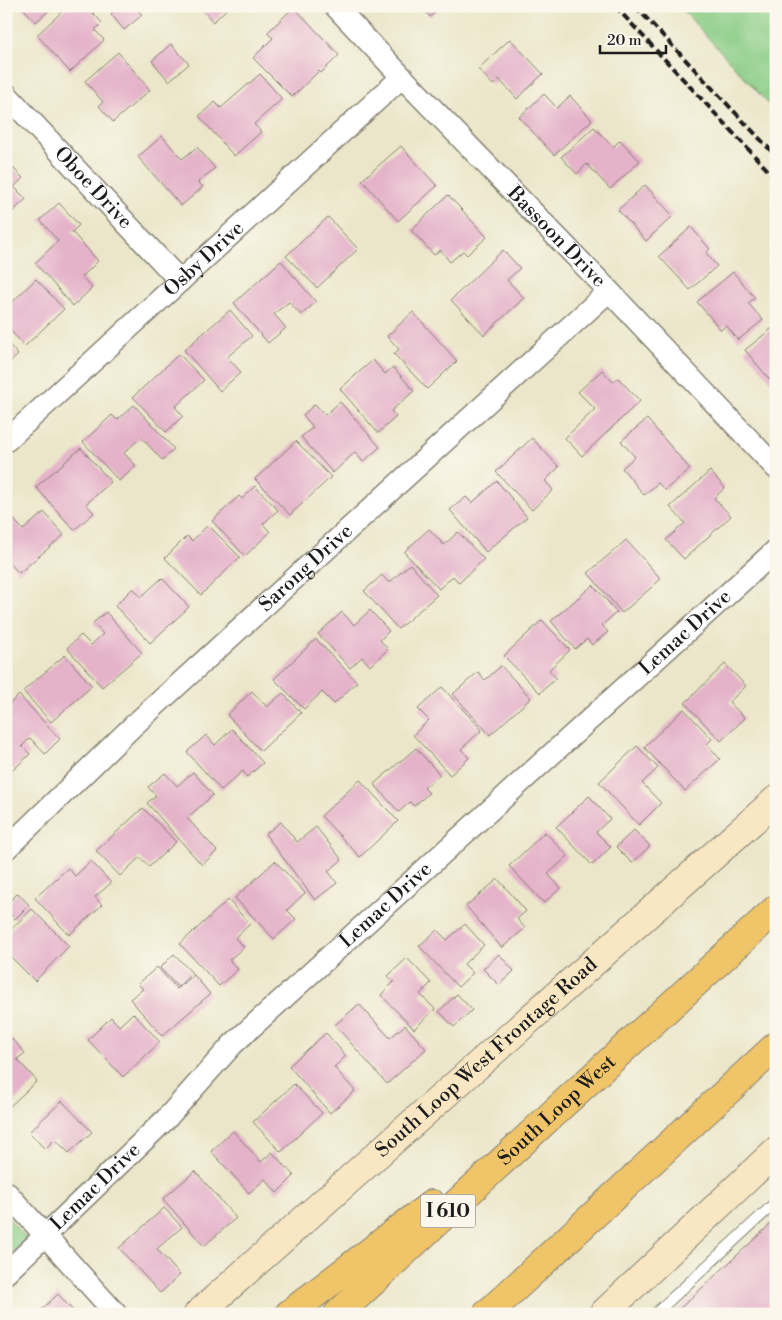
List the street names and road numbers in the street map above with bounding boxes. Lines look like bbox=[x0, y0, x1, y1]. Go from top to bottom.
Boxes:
street label: Oboe Drive bbox=[49, 141, 138, 234]
street label: Bassoon Drive bbox=[501, 180, 611, 293]
street label: Osby Drive bbox=[159, 216, 249, 302]
street label: Sarong Drive bbox=[254, 519, 358, 617]
street label: Lemac Drive bbox=[634, 584, 737, 681]
street label: Lemac Drive bbox=[334, 857, 437, 953]
street label: South Loop West Frontage Road bbox=[372, 952, 602, 1162]
street label: South Loop West bbox=[492, 1050, 620, 1172]
street label: Lemac Drive bbox=[45, 1138, 146, 1236]
road number: I 610 bbox=[420, 1194, 476, 1228]

